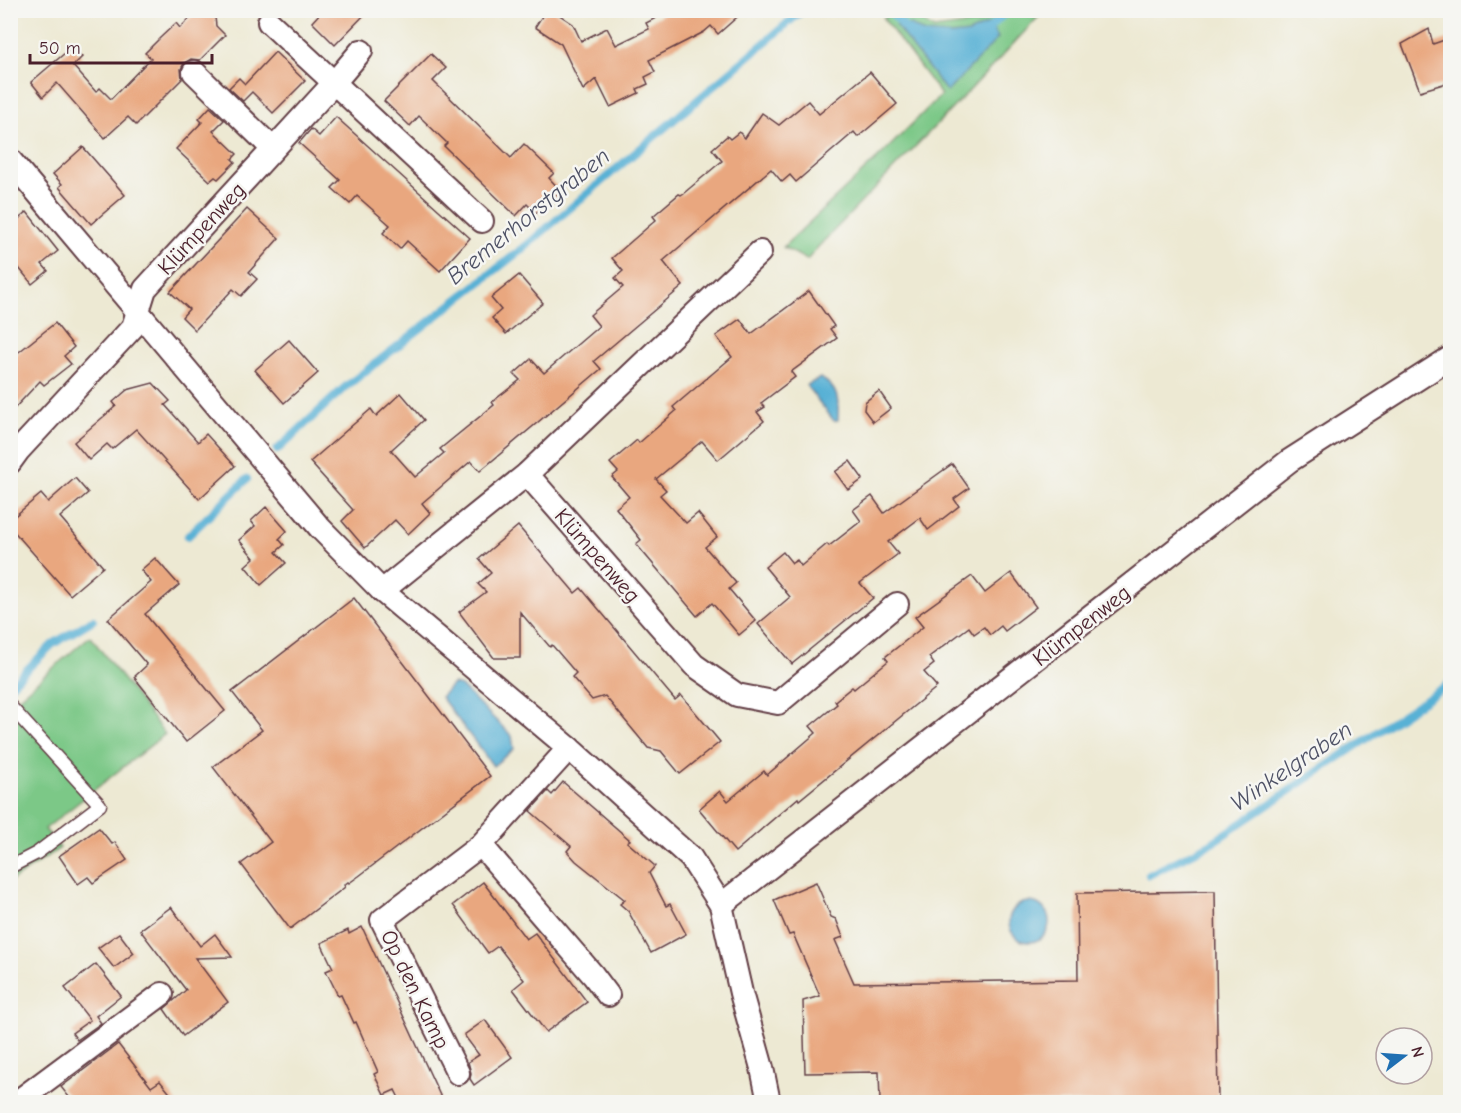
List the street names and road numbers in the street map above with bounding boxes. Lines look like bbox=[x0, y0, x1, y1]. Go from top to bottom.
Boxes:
street label: Klümpenweg bbox=[152, 177, 251, 280]
street label: Klümpenweg bbox=[549, 503, 645, 608]
street label: Klümpenweg bbox=[1028, 580, 1136, 672]
street label: Op den Kamp bbox=[375, 926, 455, 1053]

